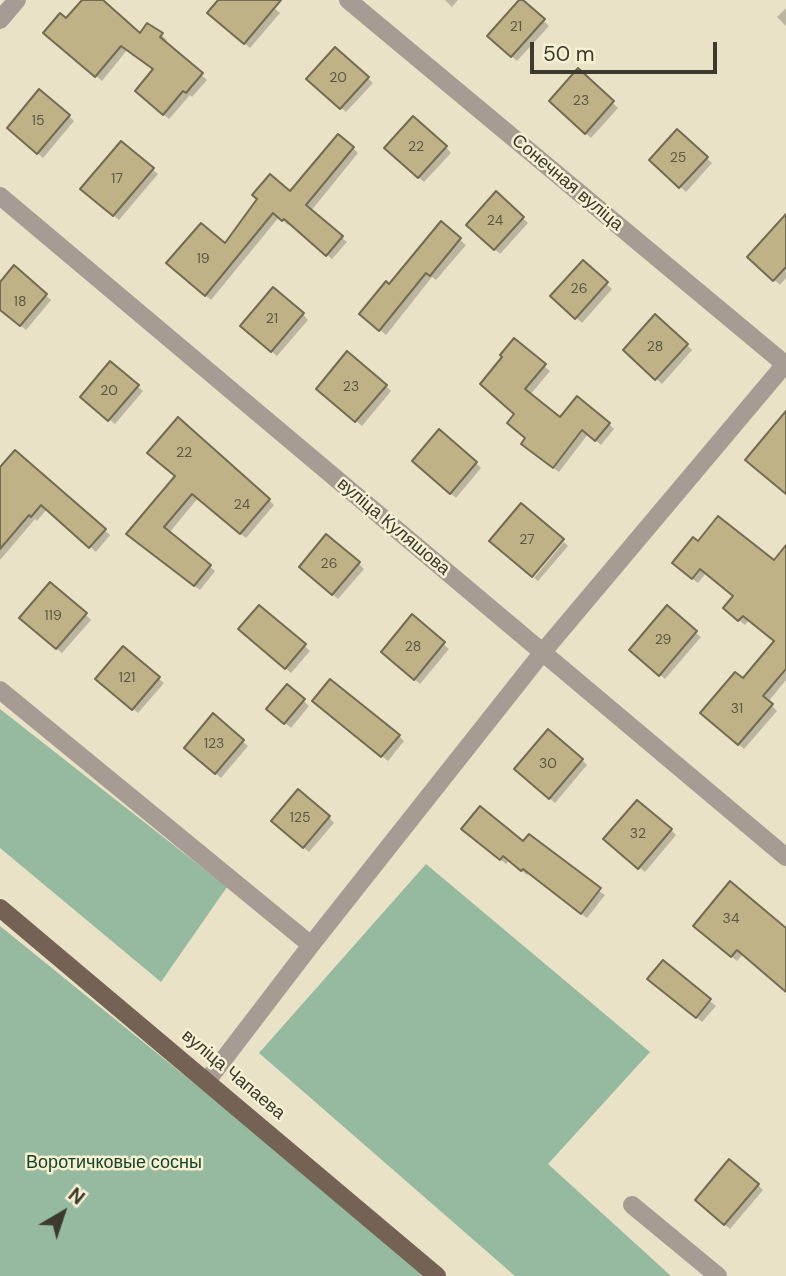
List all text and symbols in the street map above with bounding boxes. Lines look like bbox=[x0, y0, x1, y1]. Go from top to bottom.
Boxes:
house number: 21 bbox=[510, 19, 522, 35]
scale bar bbox=[534, 28, 721, 72]
text: 50 m bbox=[543, 40, 594, 68]
house number: 20 bbox=[329, 70, 347, 86]
house number: 23 bbox=[573, 93, 589, 109]
house number: 15 bbox=[32, 113, 44, 129]
street label: Сонечная вуліца bbox=[507, 130, 627, 236]
house number: 22 bbox=[408, 139, 424, 155]
house number: 25 bbox=[670, 150, 686, 166]
house number: 17 bbox=[111, 171, 123, 187]
house number: 24 bbox=[487, 213, 503, 229]
house number: 19 bbox=[196, 251, 210, 267]
house number: 26 bbox=[571, 281, 587, 297]
house number: 18 bbox=[14, 294, 26, 310]
house number: 21 bbox=[266, 311, 278, 327]
house number: 28 bbox=[647, 339, 663, 355]
house number: 23 bbox=[343, 379, 359, 395]
house number: 20 bbox=[100, 383, 118, 399]
house number: 22 bbox=[176, 445, 192, 461]
street label: вуліца Куляшова bbox=[332, 474, 454, 580]
house number: 24 bbox=[234, 497, 250, 513]
house number: 27 bbox=[519, 532, 535, 548]
house number: 26 bbox=[321, 556, 337, 572]
house number: 119 bbox=[44, 608, 62, 624]
house number: 29 bbox=[655, 632, 671, 648]
house number: 28 bbox=[405, 639, 421, 655]
house number: 121 bbox=[119, 670, 135, 686]
house number: 31 bbox=[731, 701, 743, 717]
house number: 123 bbox=[204, 736, 224, 752]
house number: 30 bbox=[539, 756, 557, 772]
house number: 125 bbox=[290, 810, 310, 826]
house number: 32 bbox=[630, 826, 646, 842]
house number: 34 bbox=[723, 911, 739, 927]
street label: вуліца Чапаева bbox=[177, 1025, 289, 1125]
park label: Воротичковые сосны bbox=[26, 1152, 202, 1174]
north arrow bbox=[28, 1178, 98, 1248]
text: N bbox=[63, 1182, 90, 1210]

